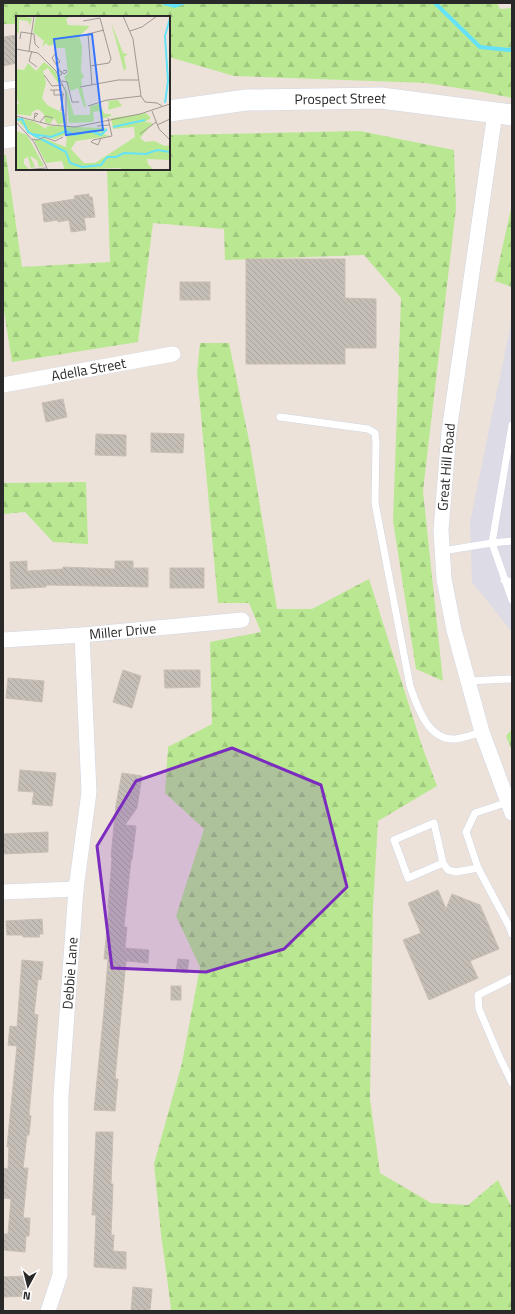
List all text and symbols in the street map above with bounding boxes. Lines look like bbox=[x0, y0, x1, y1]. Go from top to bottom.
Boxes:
inset map bbox=[16, 16, 170, 170]
street label: Prospect Street bbox=[294, 87, 387, 109]
street label: Adella Street bbox=[49, 352, 128, 386]
street label: Great Hill Road bbox=[431, 422, 460, 512]
street label: Miller Drive bbox=[88, 617, 157, 644]
street label: Debbie Lane bbox=[56, 936, 82, 1010]
north arrow bbox=[8, 1266, 48, 1306]
text: N bbox=[22, 1288, 32, 1304]

